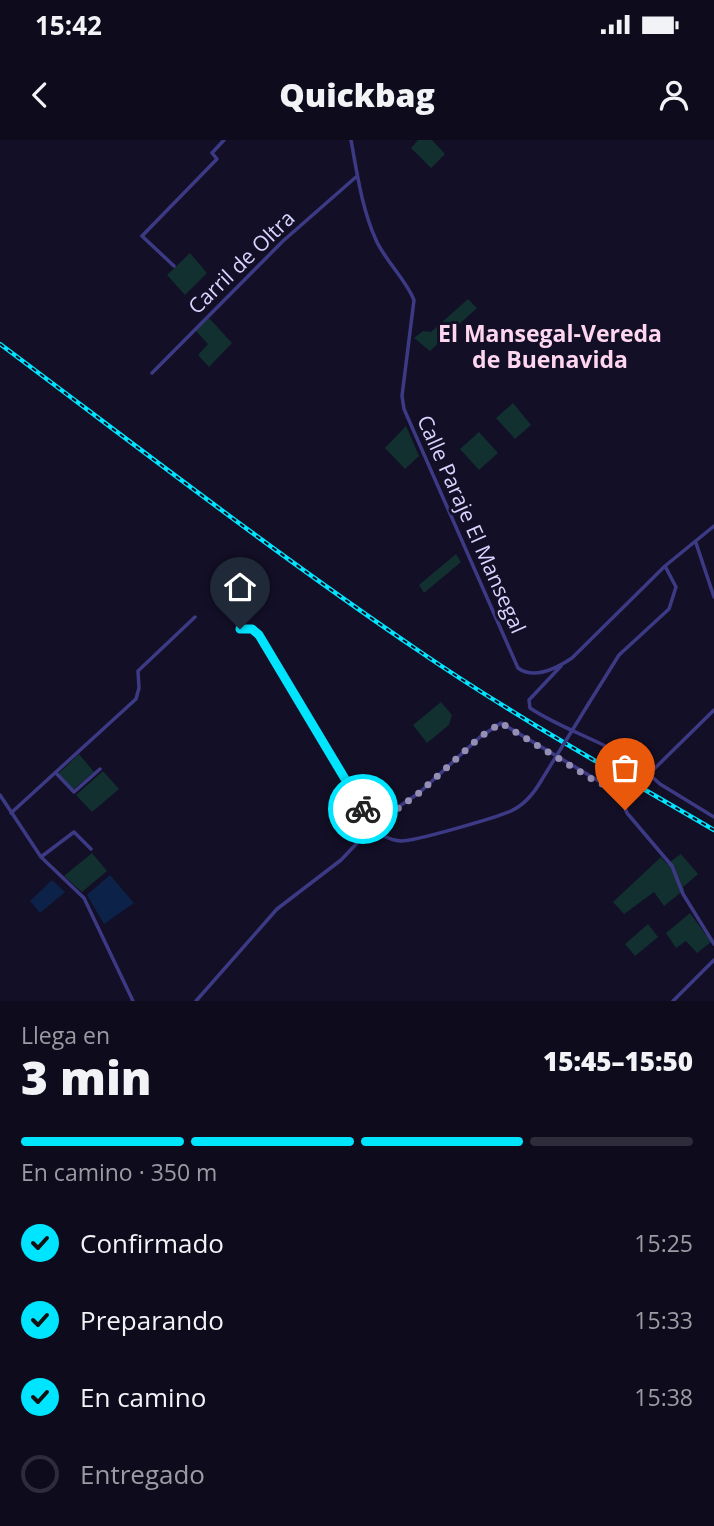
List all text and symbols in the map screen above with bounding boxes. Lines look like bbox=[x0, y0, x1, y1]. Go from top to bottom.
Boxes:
text: 15:42 bbox=[35, 7, 102, 43]
text: Quickbag bbox=[279, 73, 435, 116]
icon: back bbox=[21, 76, 59, 114]
icon: person bbox=[655, 76, 693, 114]
street label: Carril de Oltra bbox=[182, 204, 300, 320]
district label: El Mansegal-Vereda de Buenavida bbox=[438, 317, 662, 375]
street label: Calle Paraje El Mansegal bbox=[411, 411, 533, 637]
pin bbox=[210, 557, 270, 629]
icon: home bbox=[221, 568, 259, 606]
pin bbox=[595, 738, 655, 810]
icon: bag bbox=[606, 749, 644, 787]
courier bbox=[328, 774, 398, 844]
icon: bike bbox=[344, 790, 382, 828]
text: Llega en bbox=[21, 1019, 110, 1051]
text: 15:45–15:50 bbox=[543, 1043, 693, 1079]
text: 3 min bbox=[21, 1046, 152, 1108]
text: En camino · 350 m bbox=[21, 1156, 217, 1188]
icon: check bbox=[21, 1224, 59, 1262]
text: Confirmado bbox=[80, 1225, 224, 1261]
text: 15:25 bbox=[634, 1227, 693, 1259]
icon: check bbox=[21, 1301, 59, 1339]
text: Preparando bbox=[80, 1302, 224, 1338]
text: 15:33 bbox=[634, 1304, 693, 1336]
icon: check bbox=[21, 1378, 59, 1416]
text: En camino bbox=[80, 1379, 206, 1415]
text: 15:38 bbox=[634, 1381, 693, 1413]
text: Entregado bbox=[80, 1456, 205, 1492]

